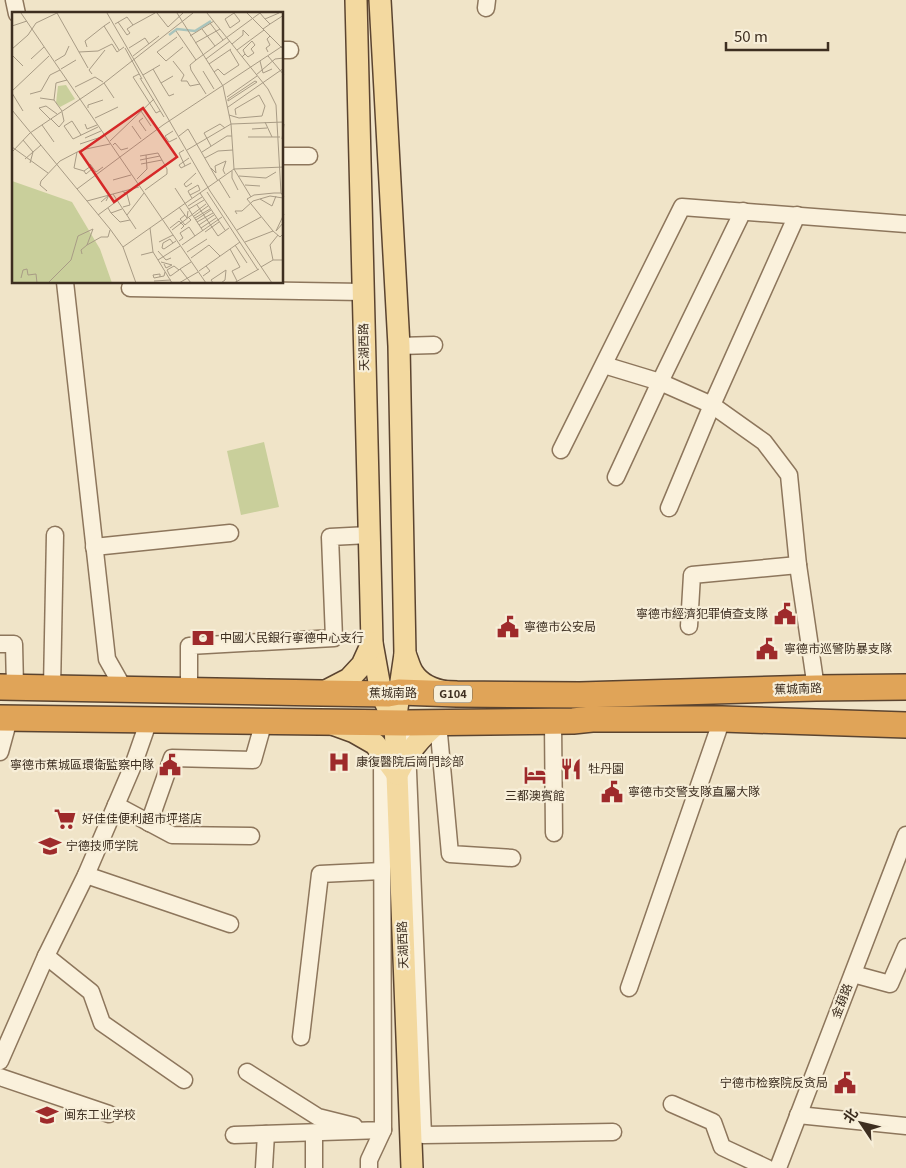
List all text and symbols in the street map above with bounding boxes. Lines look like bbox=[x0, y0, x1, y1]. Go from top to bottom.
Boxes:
inset map bbox=[12, 12, 284, 284]
scale bar bbox=[726, 20, 828, 52]
text: 50 m bbox=[734, 25, 768, 46]
street label: 天湖西路 bbox=[354, 323, 371, 371]
public building icon: 寧德市經濟犯罪偵查支隊 bbox=[772, 601, 798, 627]
place label: 寧德市經濟犯罪偵查支隊 bbox=[636, 604, 768, 621]
public building icon: 寧德市公安局 bbox=[495, 614, 521, 640]
place label: 寧德市公安局 bbox=[524, 617, 596, 634]
bank icon: 中國人民銀行寧德中心支行 bbox=[190, 625, 216, 651]
place label: 中國人民銀行寧德中心支行 bbox=[220, 628, 364, 645]
public building icon: 寧德市巡警防暴支隊 bbox=[754, 636, 780, 662]
place label: 寧德市巡警防暴支隊 bbox=[784, 639, 892, 656]
street label: 蕉城南路 bbox=[774, 678, 822, 697]
street label: 蕉城南路 bbox=[369, 683, 417, 700]
road number: G104 bbox=[434, 686, 472, 702]
hospital icon: 康復醫院后崗門診部 bbox=[326, 749, 352, 775]
public building icon: 寧德市蕉城區環衛監察中隊 bbox=[157, 752, 183, 778]
place label: 康復醫院后崗門診部 bbox=[356, 752, 464, 769]
place label: 寧德市蕉城區環衛監察中隊 bbox=[10, 755, 154, 772]
restaurant icon: 牡丹園 bbox=[558, 756, 584, 782]
place label: 牡丹園 bbox=[588, 759, 624, 776]
hotel icon: 三都澳賓館 bbox=[522, 762, 548, 788]
public building icon: 寧德市交警支隊直屬大隊 bbox=[599, 779, 625, 805]
place label: 寧德市交警支隊直屬大隊 bbox=[628, 782, 760, 799]
place label: 三都澳賓館 bbox=[505, 786, 565, 803]
supermarket icon: 好佳佳便利超市坪塔店 bbox=[52, 806, 78, 832]
place label: 好佳佳便利超市坪塔店 bbox=[82, 809, 202, 826]
school or university icon: 宁德技师学院 bbox=[37, 833, 63, 859]
place label: 宁德技师学院 bbox=[66, 836, 138, 853]
street label: 天湖西路 bbox=[392, 921, 411, 969]
street label: 金葫路 bbox=[826, 981, 855, 1020]
public building icon: 宁德市检察院反贪局 bbox=[832, 1070, 858, 1096]
place label: 宁德市检察院反贪局 bbox=[720, 1073, 828, 1090]
north arrow bbox=[836, 1098, 886, 1148]
school or university icon: 闽东工业学校 bbox=[34, 1102, 60, 1128]
text: 北 bbox=[837, 1104, 862, 1126]
place label: 闽东工业学校 bbox=[64, 1105, 136, 1122]

